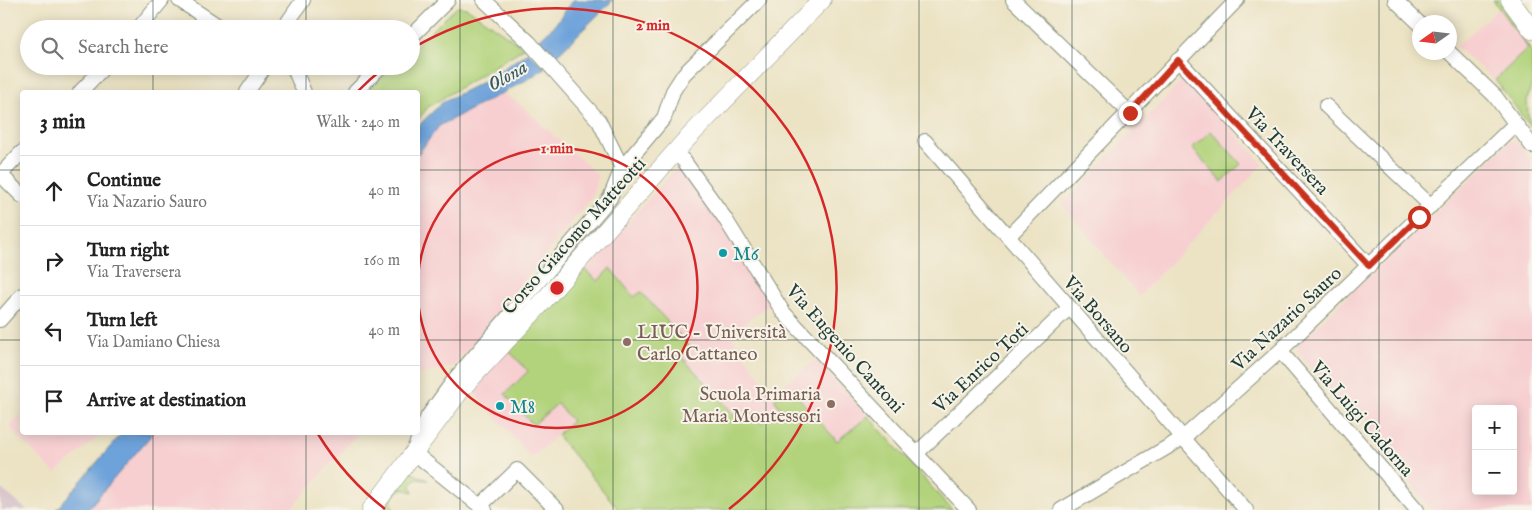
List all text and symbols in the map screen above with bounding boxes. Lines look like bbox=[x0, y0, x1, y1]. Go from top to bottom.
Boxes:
north arrow bbox=[1412, 15, 1457, 60]
text: 2 min bbox=[636, 16, 670, 35]
search box bbox=[20, 20, 420, 75]
icon: search bbox=[38, 34, 66, 62]
text: Search here bbox=[78, 36, 169, 60]
water label: Olona bbox=[483, 55, 532, 98]
route end bbox=[1119, 102, 1142, 125]
street label: Via Traversera bbox=[1239, 102, 1334, 201]
text: 3 min bbox=[40, 109, 85, 136]
text: Walk · 240 m bbox=[316, 113, 400, 133]
text: 1 min bbox=[541, 139, 573, 158]
street label: Corso Giacomo Matteotti bbox=[497, 153, 652, 320]
text: Continue bbox=[87, 169, 161, 193]
icon: ahead bbox=[40, 177, 68, 205]
text: 40 m bbox=[368, 181, 400, 201]
text: Via Nazario Sauro bbox=[87, 193, 207, 213]
route start bbox=[1408, 206, 1431, 229]
text: Turn right bbox=[87, 239, 169, 263]
place label: M6 bbox=[733, 243, 760, 267]
icon: right bbox=[40, 247, 68, 275]
marker: M6 bbox=[717, 247, 729, 259]
text: 160 m bbox=[364, 251, 400, 271]
street label: Via Nazario Sauro bbox=[1226, 262, 1348, 377]
text: Via Traversera bbox=[87, 263, 181, 283]
street label: Via Borsano bbox=[1057, 271, 1138, 359]
centre of rings bbox=[548, 279, 566, 297]
street label: Via Eugenio Cantoni bbox=[780, 279, 909, 419]
text: Turn left bbox=[87, 309, 158, 333]
icon: left bbox=[40, 317, 68, 345]
street label: Via Enrico Toti bbox=[928, 318, 1034, 419]
text: 40 m bbox=[368, 321, 400, 341]
place label: LIUC - Università Carlo Cattaneo bbox=[637, 321, 787, 367]
text: Via Damiano Chiesa bbox=[87, 333, 220, 353]
marker: LIUC - Università Carlo Cattaneo bbox=[621, 336, 633, 348]
street label: Via Luigi Cadorna bbox=[1304, 356, 1419, 483]
place label: Scuola Primaria Maria Montessori bbox=[682, 383, 822, 429]
icon: arrive bbox=[40, 387, 68, 415]
text: Arrive at destination bbox=[87, 389, 246, 413]
place label: M8 bbox=[510, 396, 535, 420]
marker: Scuola Primaria Maria Montessori bbox=[825, 398, 837, 410]
marker: M8 bbox=[494, 400, 506, 412]
map controls bbox=[1472, 405, 1517, 495]
button: + bbox=[1472, 405, 1517, 450]
button: − bbox=[1472, 450, 1517, 495]

